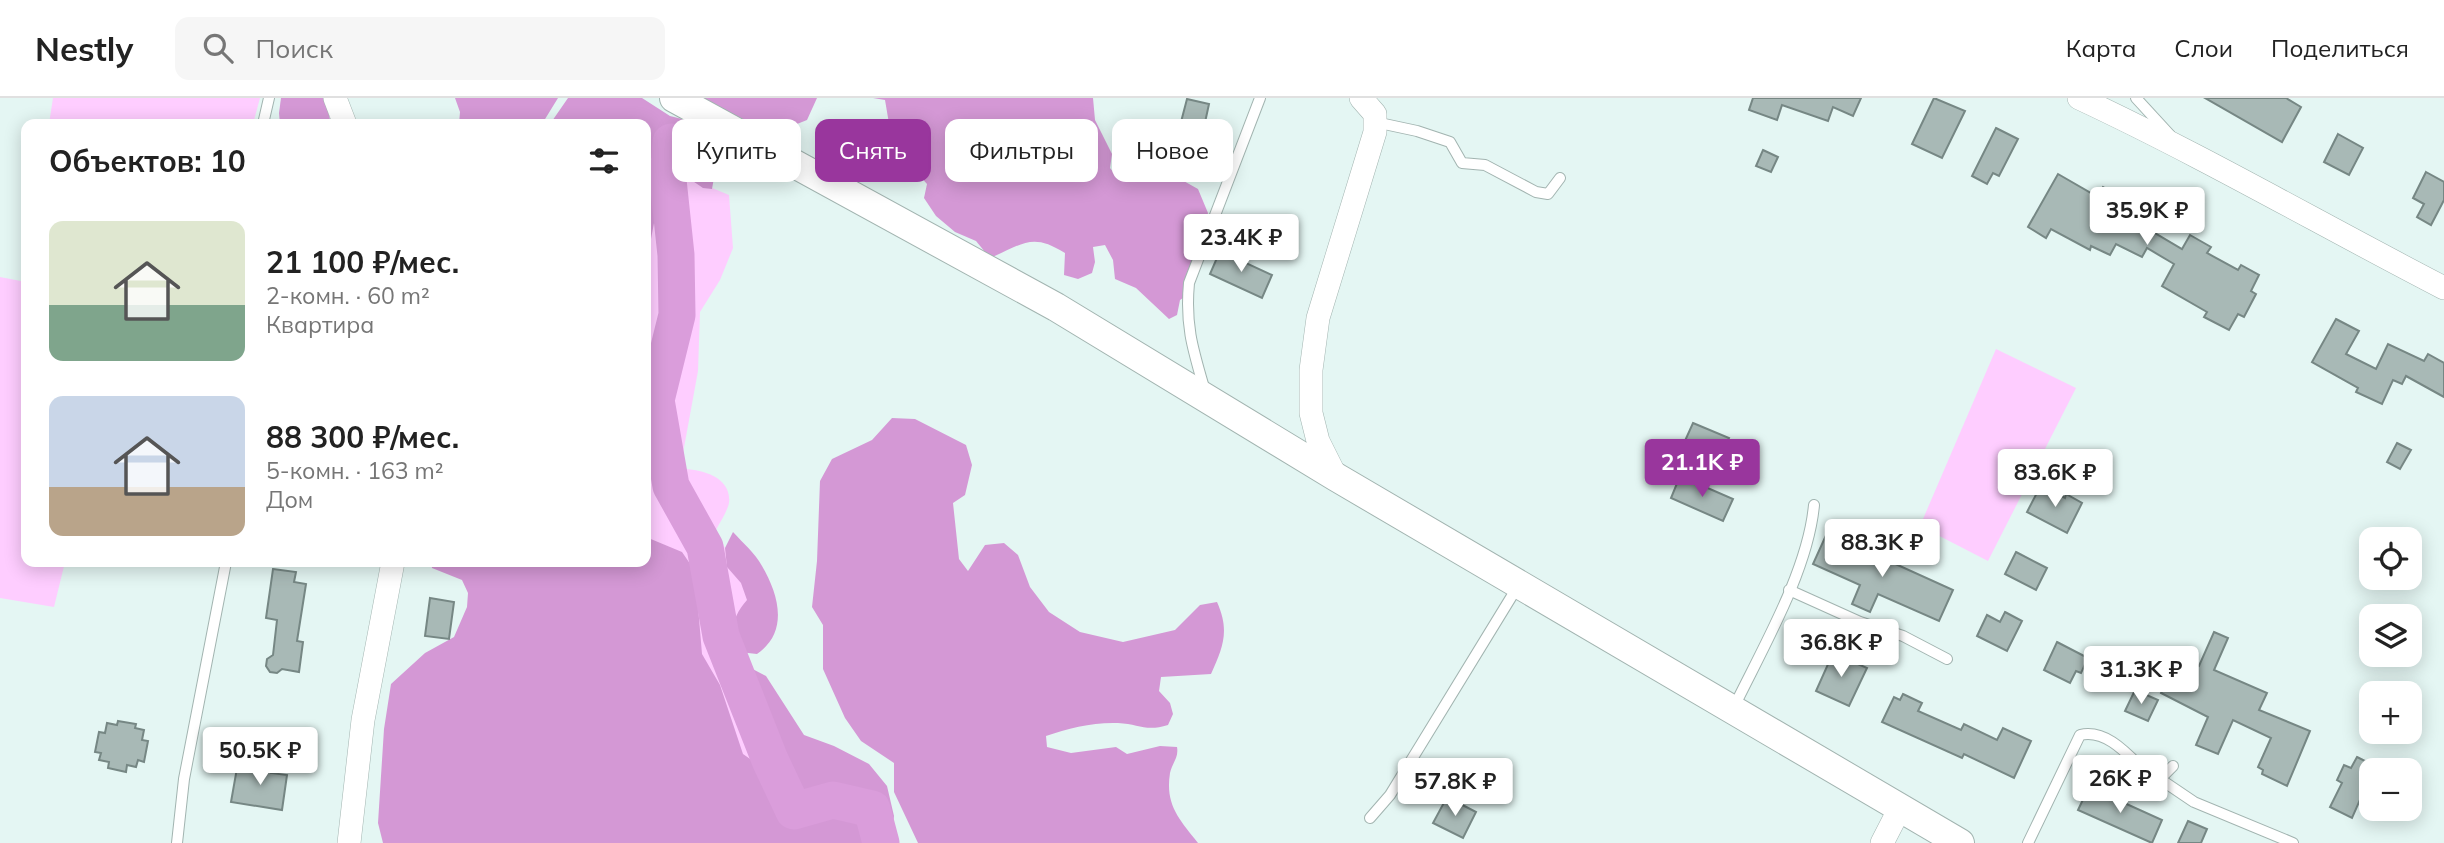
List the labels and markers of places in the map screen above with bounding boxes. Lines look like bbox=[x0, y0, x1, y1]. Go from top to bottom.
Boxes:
pin: 35.9K ₽ bbox=[2082, 188, 2212, 247]
pin: 23.4K ₽ bbox=[1176, 214, 1306, 274]
pin: 21.1K ₽ bbox=[1637, 440, 1767, 499]
pin: 83.6K ₽ bbox=[1990, 450, 2120, 509]
pin: 88.3K ₽ bbox=[1817, 519, 1947, 579]
pin: 36.8K ₽ bbox=[1776, 620, 1906, 679]
pin: 31.3K ₽ bbox=[2076, 646, 2206, 706]
pin: 50.5K ₽ bbox=[195, 728, 325, 787]
pin: 26K ₽ bbox=[2071, 756, 2169, 815]
pin: 57.8K ₽ bbox=[1390, 758, 1520, 818]

